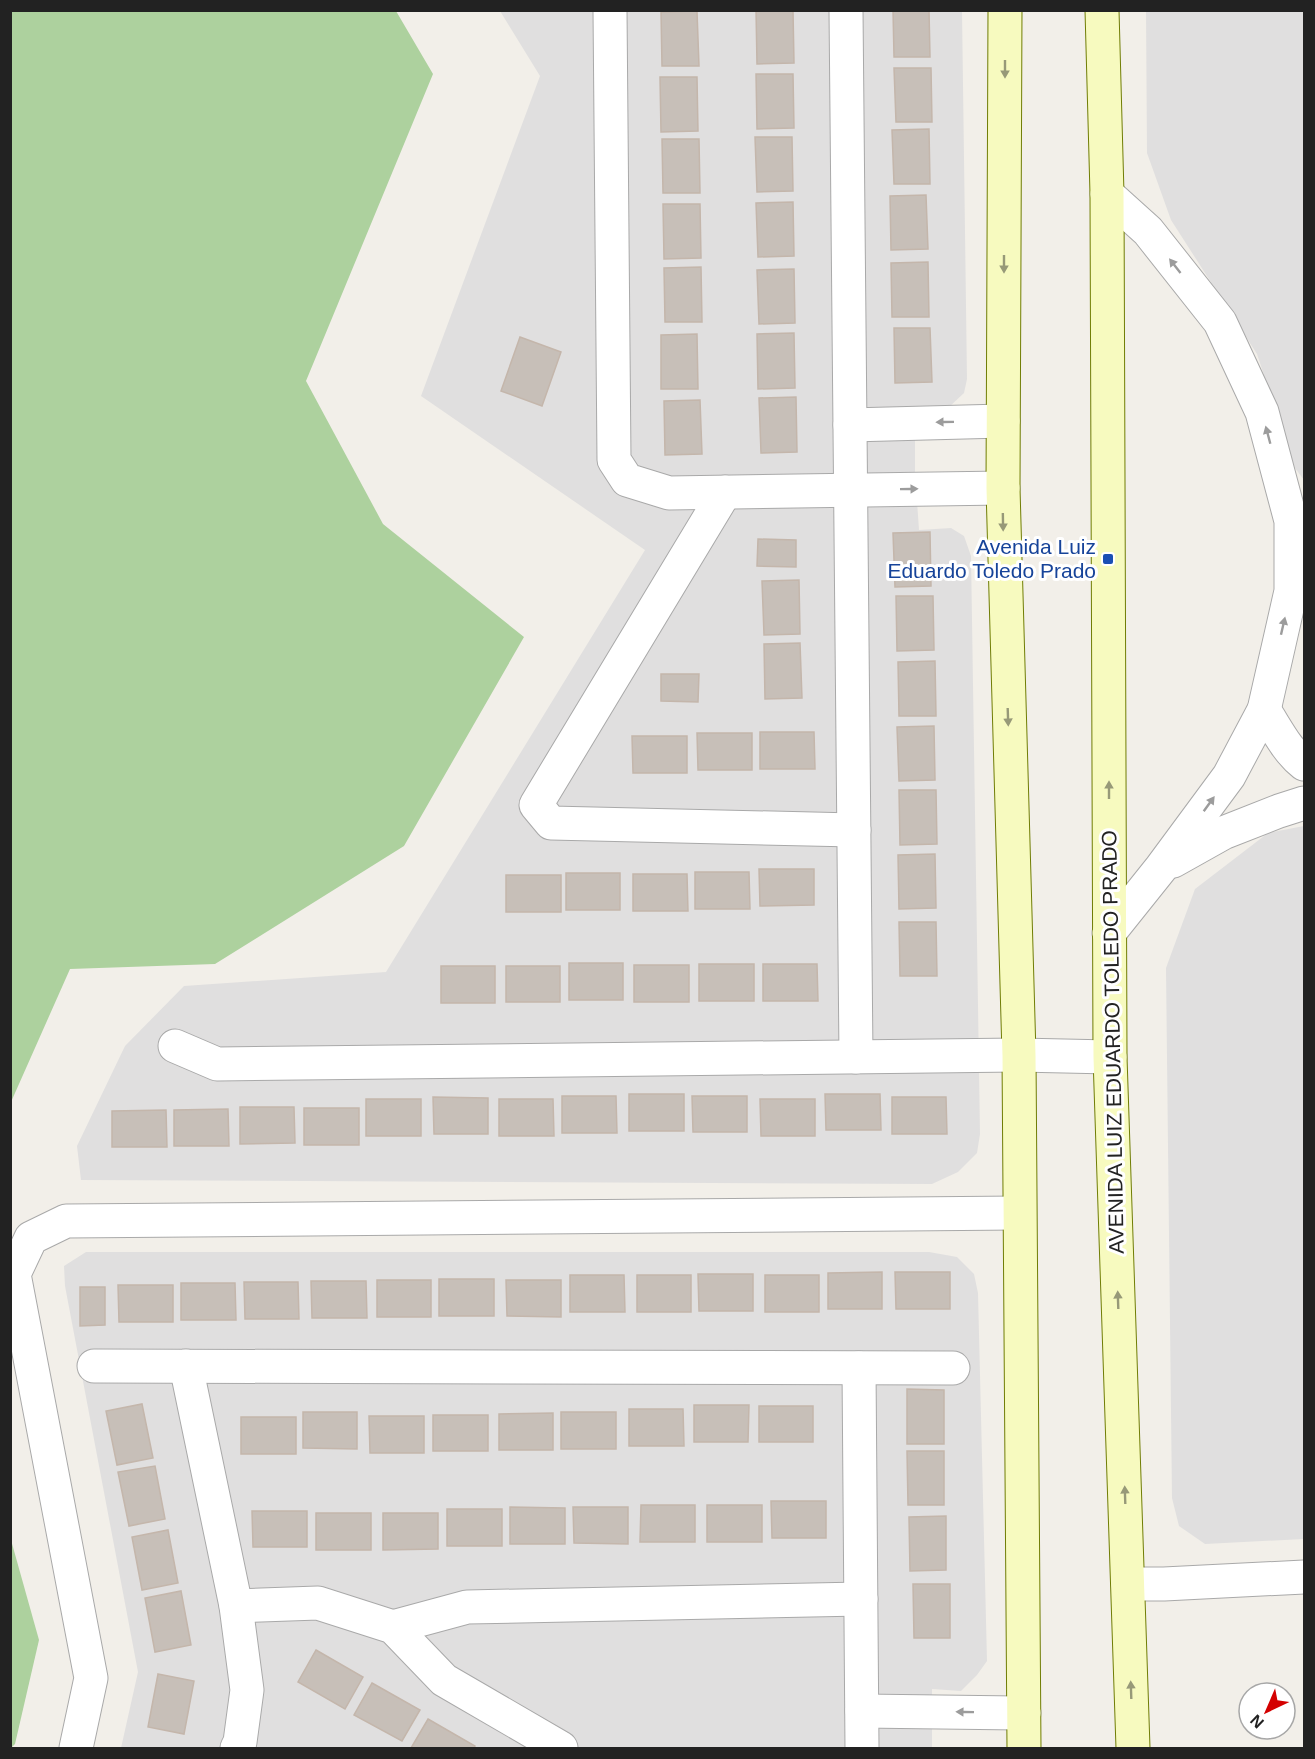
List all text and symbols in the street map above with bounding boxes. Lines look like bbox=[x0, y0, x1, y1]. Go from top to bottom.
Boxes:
one-way arrow bbox=[1000, 59, 1010, 78]
one-way arrow bbox=[999, 254, 1009, 273]
one-way arrow bbox=[1170, 258, 1182, 273]
one-way arrow bbox=[935, 418, 954, 427]
one-way arrow bbox=[1263, 426, 1272, 444]
one-way arrow bbox=[899, 485, 918, 494]
one-way arrow bbox=[999, 512, 1008, 531]
place label: Avenida Luiz Eduardo Toledo Prado bbox=[887, 535, 1096, 582]
marker: Avenida Luiz Eduardo Toledo Prado bbox=[1101, 552, 1115, 566]
one-way arrow bbox=[1279, 617, 1289, 635]
one-way arrow bbox=[1004, 707, 1013, 726]
one-way arrow bbox=[1104, 781, 1114, 800]
one-way arrow bbox=[1203, 796, 1215, 812]
street label: AVENIDA LUIZ EDUARDO TOLEDO PRADO bbox=[1097, 830, 1128, 1254]
one-way arrow bbox=[1114, 1291, 1123, 1310]
one-way arrow bbox=[1120, 1486, 1129, 1505]
one-way arrow bbox=[1127, 1681, 1136, 1700]
north arrow bbox=[1237, 1681, 1297, 1741]
one-way arrow bbox=[956, 1707, 975, 1717]
text: N bbox=[1247, 1711, 1267, 1732]

